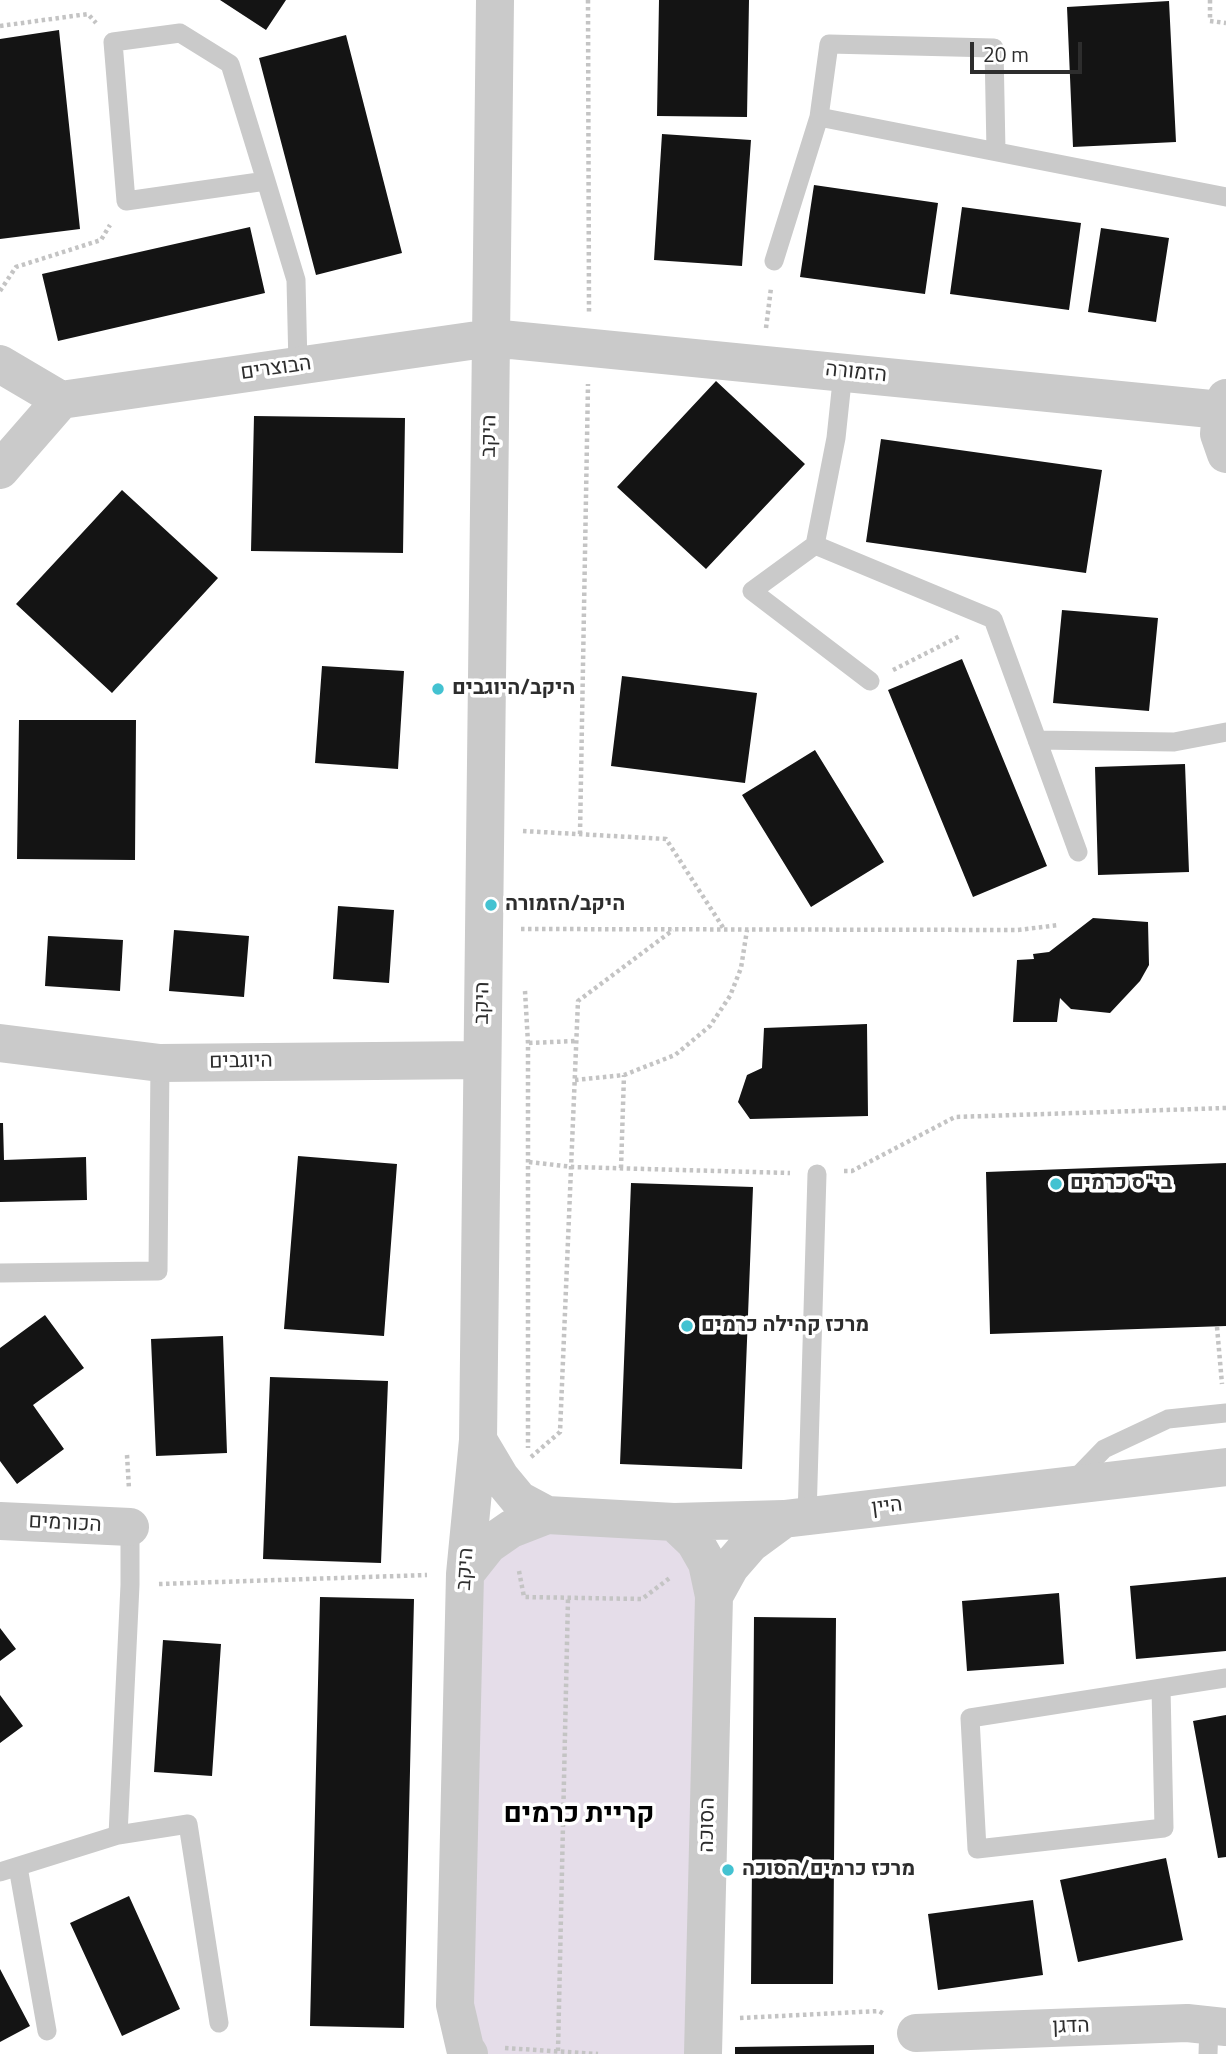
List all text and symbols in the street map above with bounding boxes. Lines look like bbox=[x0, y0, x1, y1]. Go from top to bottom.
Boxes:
scale bar bbox=[974, 28, 1086, 72]
text: 20 m bbox=[983, 38, 1029, 70]
street label: הבוצרים bbox=[239, 352, 313, 386]
street label: הזמורה bbox=[824, 357, 888, 389]
street label: היקב bbox=[477, 414, 503, 458]
place label: היקב/היוגבים bbox=[452, 676, 575, 702]
marker: היקב/היוגבים bbox=[430, 681, 446, 697]
place label: היקב/הזמורה bbox=[505, 892, 625, 918]
marker: היקב/הזמורה bbox=[483, 897, 499, 913]
street label: היקב bbox=[470, 981, 496, 1025]
street label: היוגבים bbox=[209, 1049, 273, 1075]
place label: בי"ס כרמים bbox=[1070, 1171, 1172, 1197]
marker: בי"ס כרמים bbox=[1048, 1176, 1064, 1192]
place label: מרכז קהילה כרמים bbox=[701, 1313, 869, 1339]
marker: מרכז קהילה כרמים bbox=[679, 1318, 695, 1334]
street label: היין bbox=[870, 1493, 904, 1521]
street label: הכורמים bbox=[28, 1510, 102, 1538]
street label: היקב bbox=[452, 1547, 480, 1591]
street label: הסוכה bbox=[695, 1797, 721, 1853]
district label: קריית כרמים bbox=[503, 1798, 655, 1832]
place label: מרכז כרמים/הסוכה bbox=[742, 1857, 915, 1883]
marker: מרכז כרמים/הסוכה bbox=[720, 1862, 736, 1878]
street label: הדגן bbox=[1052, 2014, 1090, 2040]

